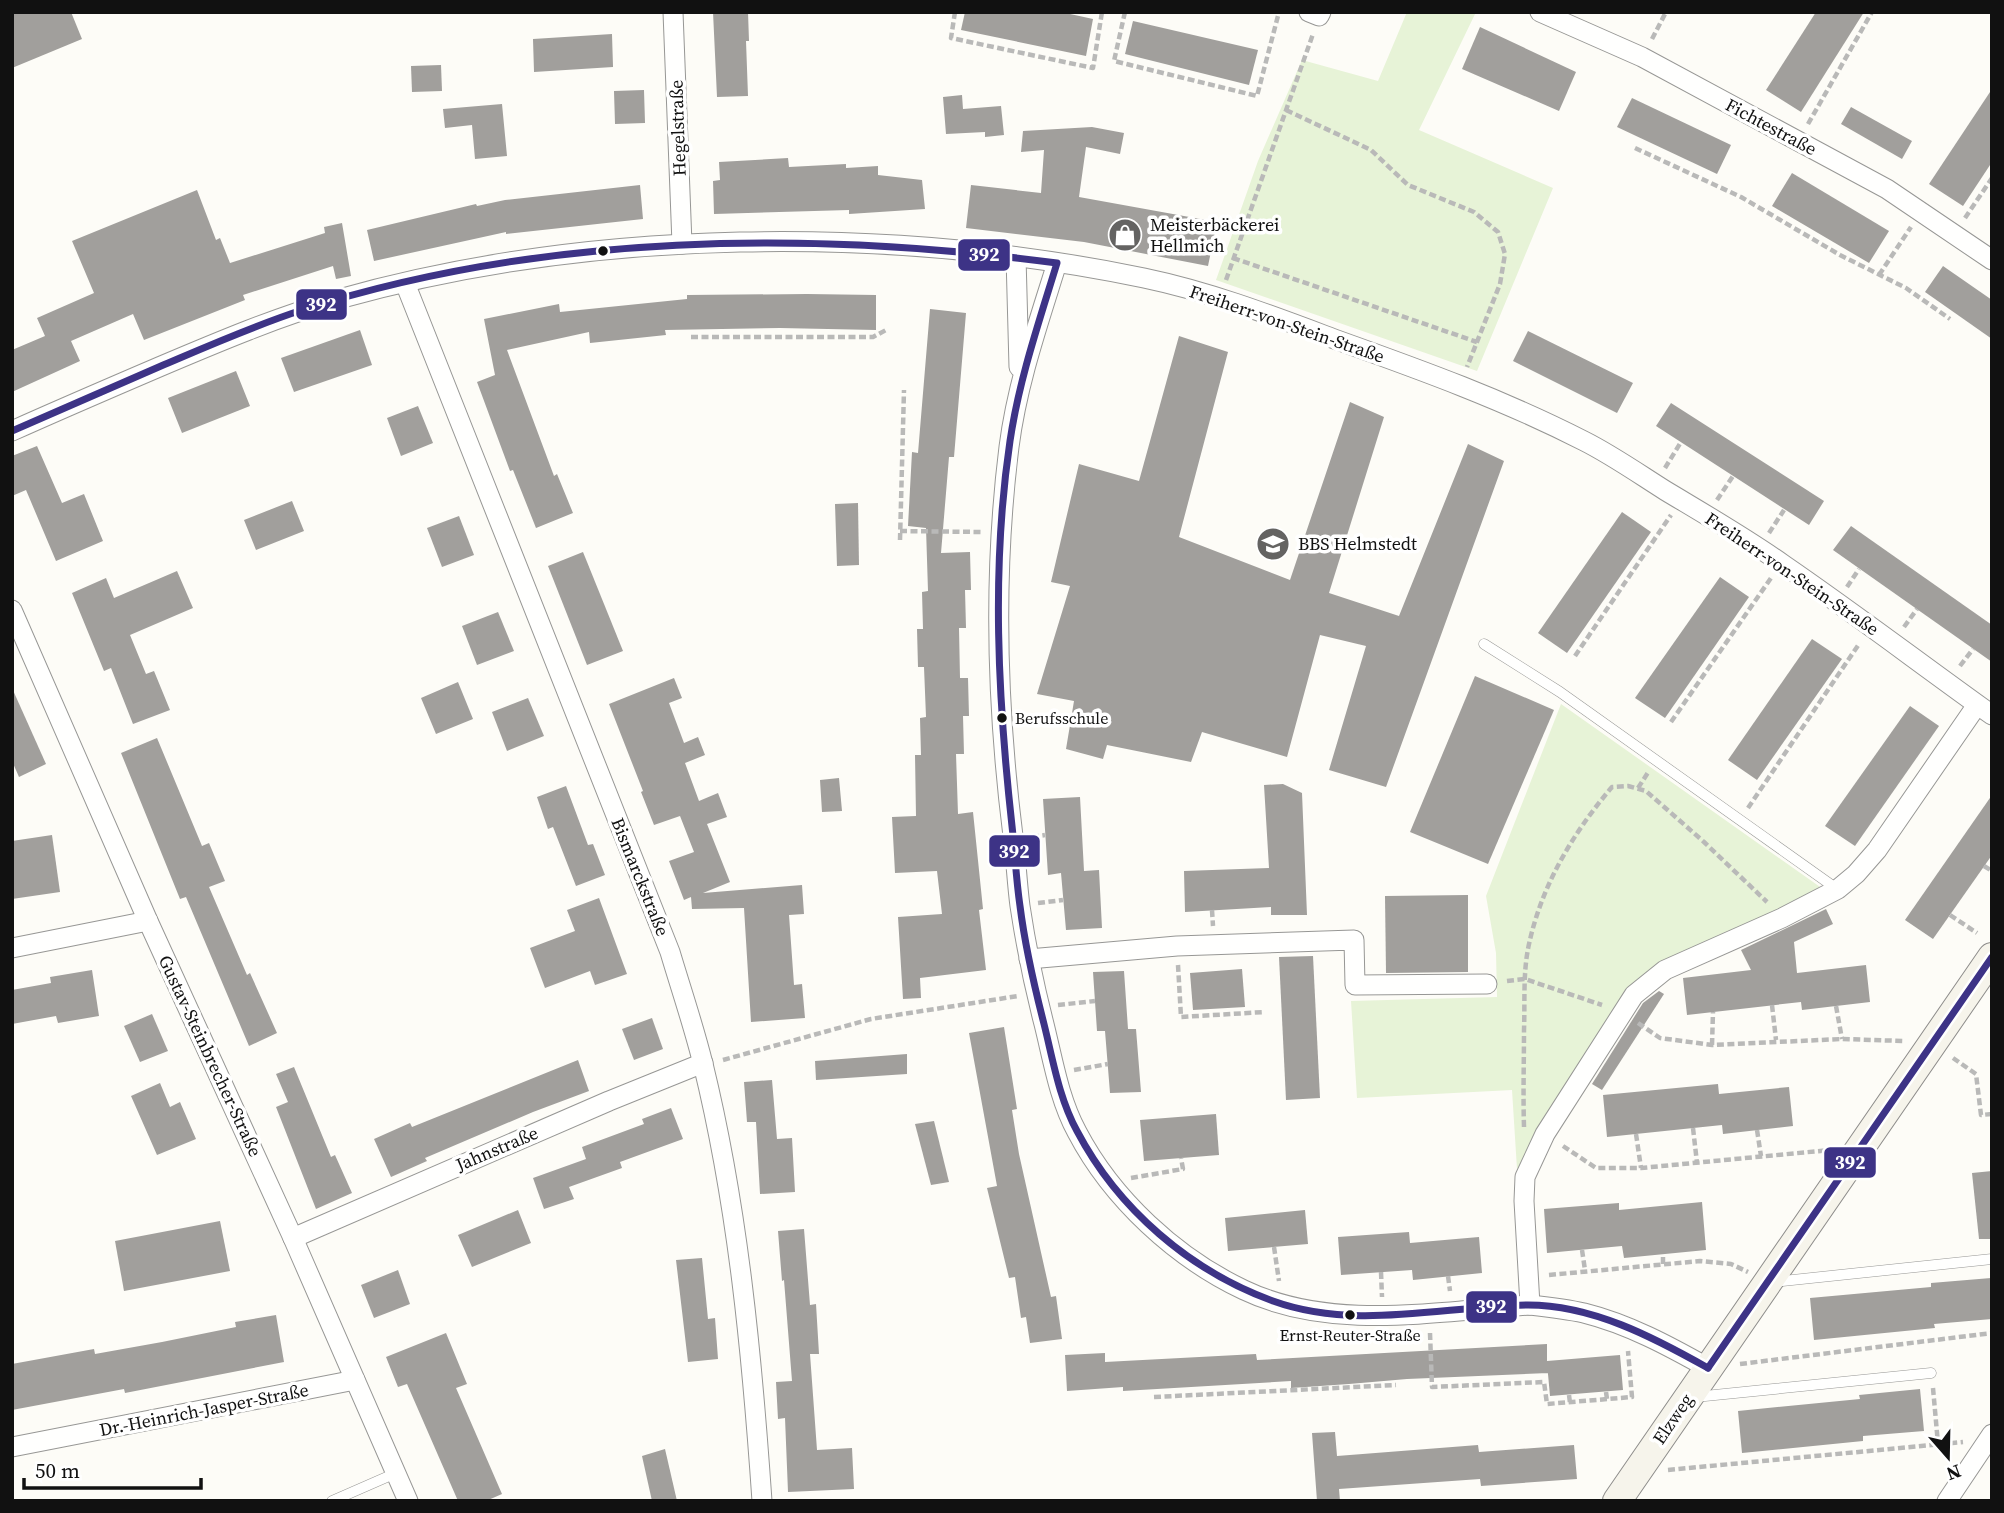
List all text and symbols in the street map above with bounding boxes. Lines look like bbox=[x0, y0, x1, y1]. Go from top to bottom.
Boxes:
street label: Hegelstraße bbox=[663, 79, 692, 177]
street label: Fichtestraße bbox=[1721, 92, 1821, 161]
place label: Meisterbäckerei Hellmich bbox=[1150, 212, 1279, 258]
shop icon: Meisterbäckerei Hellmich bbox=[1106, 216, 1144, 254]
line badge: 392 bbox=[957, 238, 1011, 272]
text: 392 bbox=[969, 241, 999, 267]
unlabelled marker bbox=[596, 244, 610, 258]
street label: Freiherr-von-Stein-Straße bbox=[1186, 278, 1388, 369]
line badge: 392 bbox=[295, 288, 348, 321]
text: 392 bbox=[306, 291, 336, 317]
street label: Freiherr-von-Stein-Straße bbox=[1701, 506, 1884, 641]
school or university icon: BBS Helmstedt bbox=[1254, 525, 1292, 563]
place label: BBS Helmstedt bbox=[1298, 531, 1417, 556]
place label: Berufsschule bbox=[1015, 707, 1108, 729]
marker: Berufsschule bbox=[995, 711, 1009, 725]
street label: Bismarckstraße bbox=[605, 814, 676, 940]
line badge: 392 bbox=[988, 834, 1041, 868]
text: 392 bbox=[999, 838, 1029, 864]
street label: Gustav-Steinbrecher-Straße bbox=[153, 951, 268, 1161]
street label: Jahnstraße bbox=[451, 1120, 542, 1177]
line badge: 392 bbox=[1823, 1146, 1877, 1179]
text: 392 bbox=[1835, 1149, 1865, 1175]
line badge: 392 bbox=[1465, 1290, 1518, 1324]
text: 392 bbox=[1476, 1293, 1506, 1319]
marker: Ernst-Reuter-Straße bbox=[1343, 1308, 1357, 1322]
place label: Ernst-Reuter-Straße bbox=[1279, 1324, 1421, 1346]
street label: Dr.-Heinrich-Jasper-Straße bbox=[97, 1377, 311, 1442]
street label: Elzweg bbox=[1646, 1388, 1699, 1449]
north arrow bbox=[1913, 1422, 1983, 1492]
scale bar bbox=[24, 1446, 201, 1490]
text: 50 m bbox=[35, 1456, 80, 1485]
text: N bbox=[1943, 1458, 1965, 1488]

